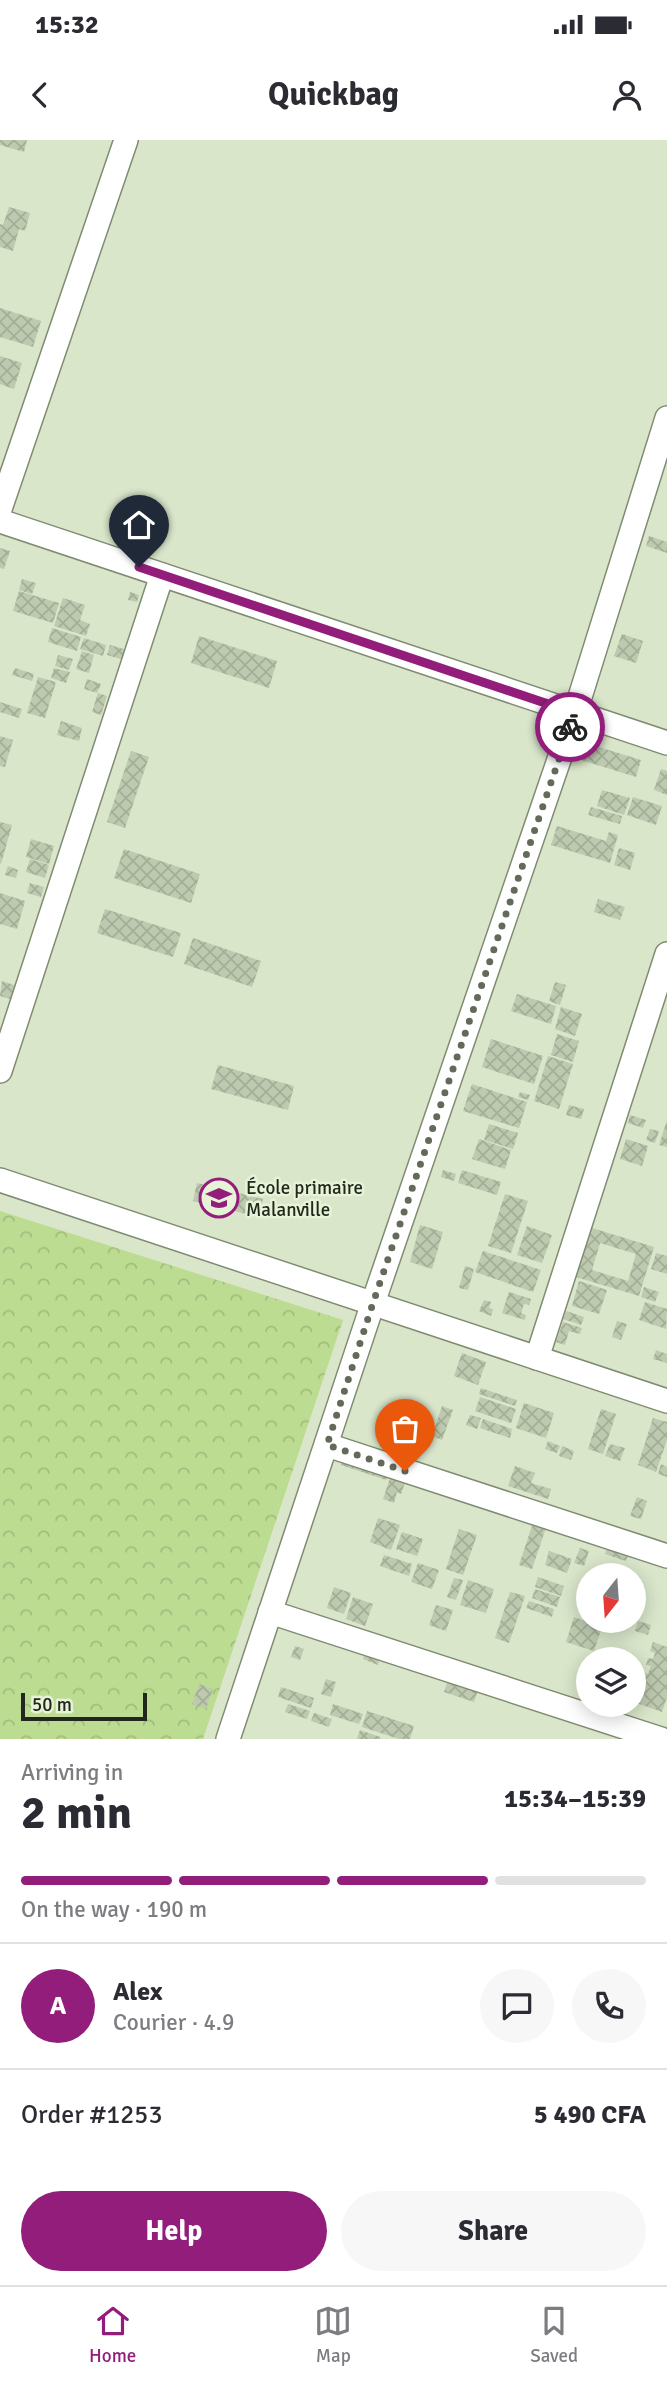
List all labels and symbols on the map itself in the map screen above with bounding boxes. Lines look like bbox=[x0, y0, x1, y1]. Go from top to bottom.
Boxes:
pin bbox=[109, 495, 169, 567]
courier bbox=[535, 692, 605, 762]
place label: École primaire Malanville bbox=[246, 1176, 363, 1222]
school or university icon: École primaire Malanville bbox=[198, 1177, 240, 1219]
pin bbox=[375, 1399, 435, 1471]
north arrow bbox=[576, 1563, 646, 1633]
scale bar bbox=[21, 1690, 147, 1722]

